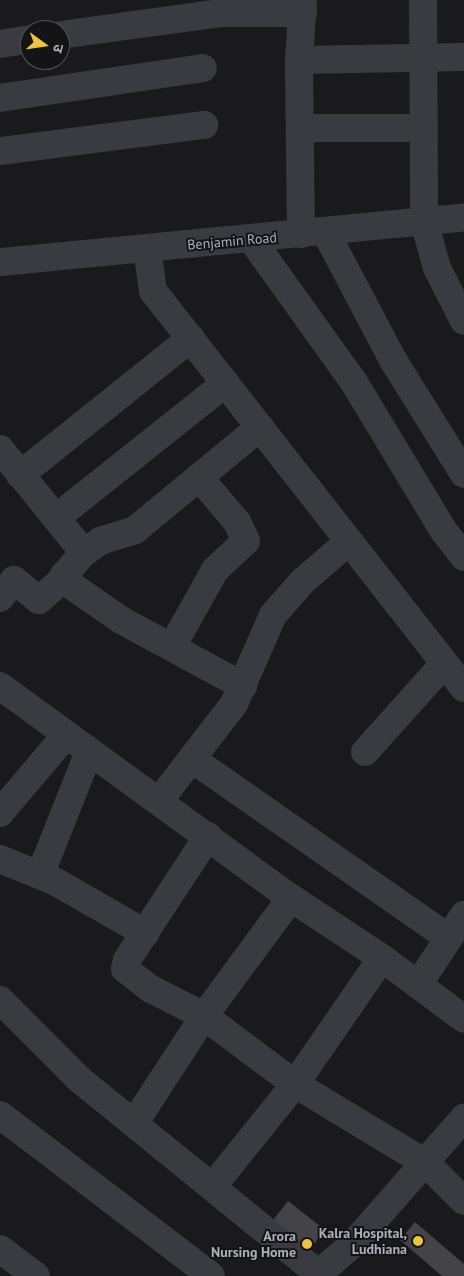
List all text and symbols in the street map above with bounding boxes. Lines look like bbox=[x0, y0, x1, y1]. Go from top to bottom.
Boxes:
north arrow bbox=[20, 20, 70, 70]
text: उ bbox=[49, 42, 68, 55]
street label: Benjamin Road bbox=[187, 229, 277, 253]
place label: Kalra Hospital, Ludhiana bbox=[319, 1225, 407, 1258]
place label: Arora Nursing Home bbox=[211, 1228, 296, 1260]
marker: Kalra Hospital, Ludhiana bbox=[411, 1234, 425, 1248]
marker: Arora Nursing Home bbox=[300, 1237, 314, 1251]

